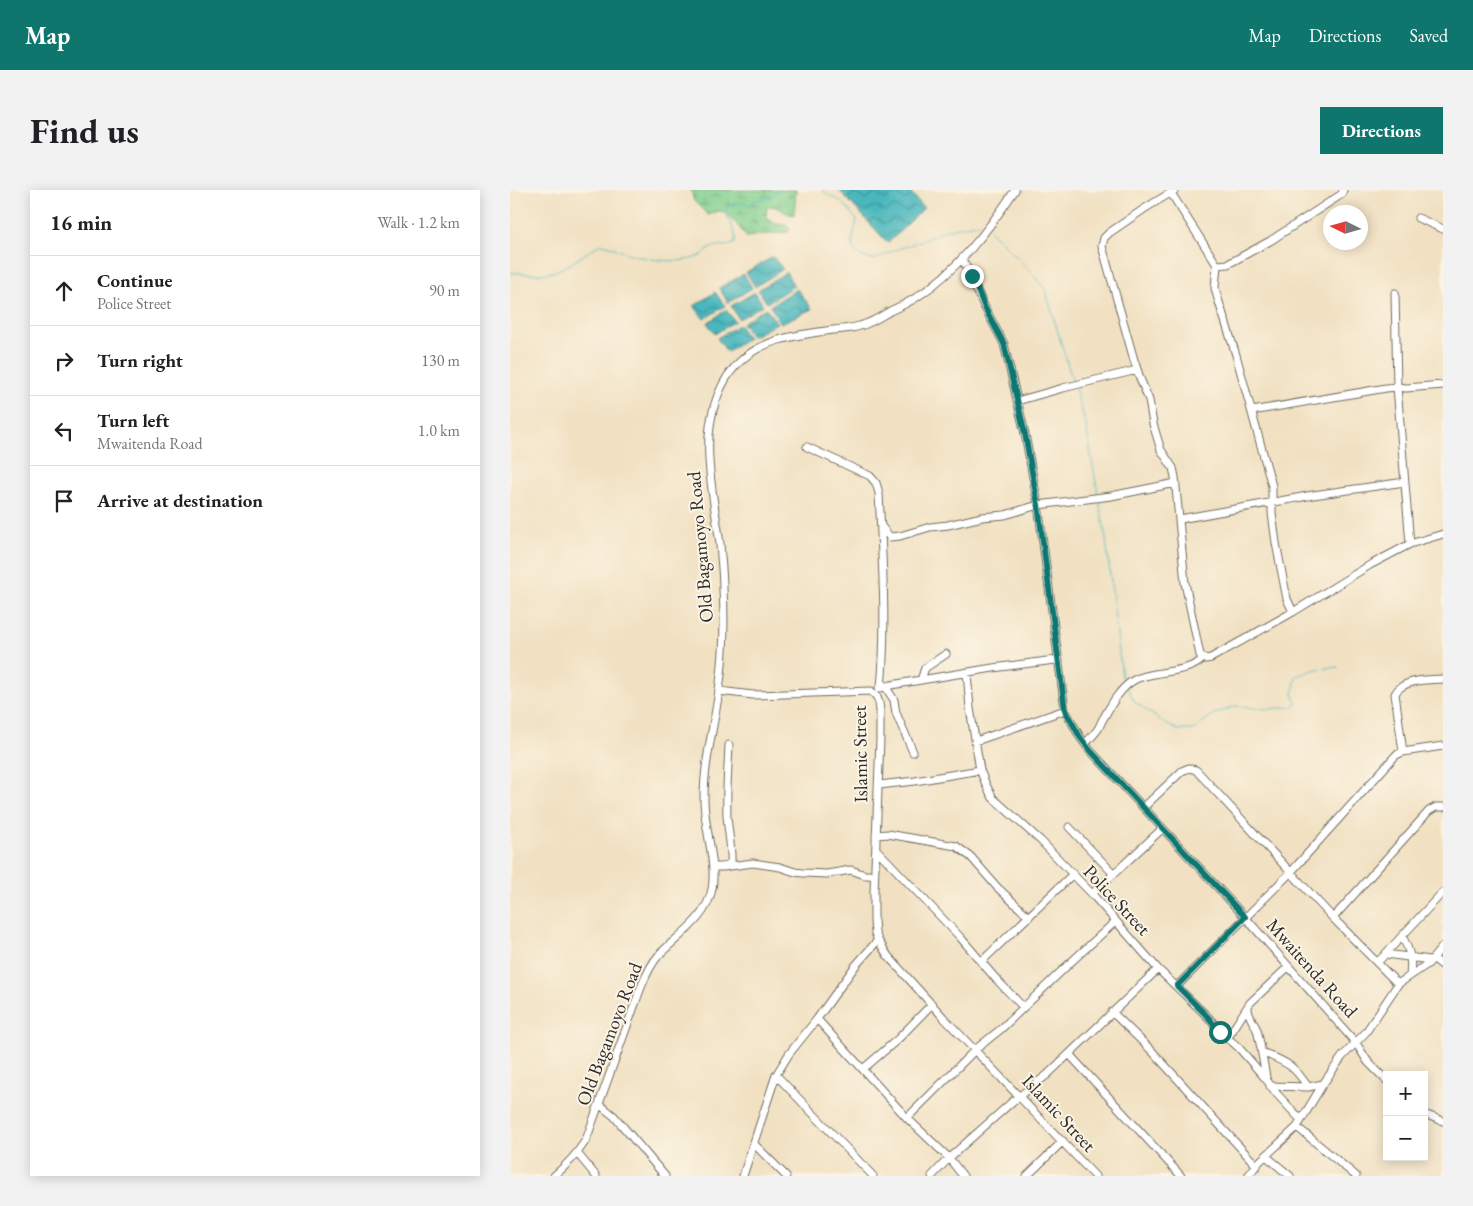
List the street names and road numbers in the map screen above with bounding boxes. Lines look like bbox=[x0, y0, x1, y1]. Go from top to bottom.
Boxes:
street label: Old Bagamoyo Road bbox=[681, 470, 719, 624]
street label: Islamic Street bbox=[847, 705, 873, 803]
street label: Police Street bbox=[1078, 859, 1156, 941]
street label: Mwaitenda Road bbox=[1261, 913, 1364, 1023]
street label: Old Bagamoyo Road bbox=[570, 958, 648, 1109]
street label: Islamic Street bbox=[1017, 1069, 1101, 1157]

